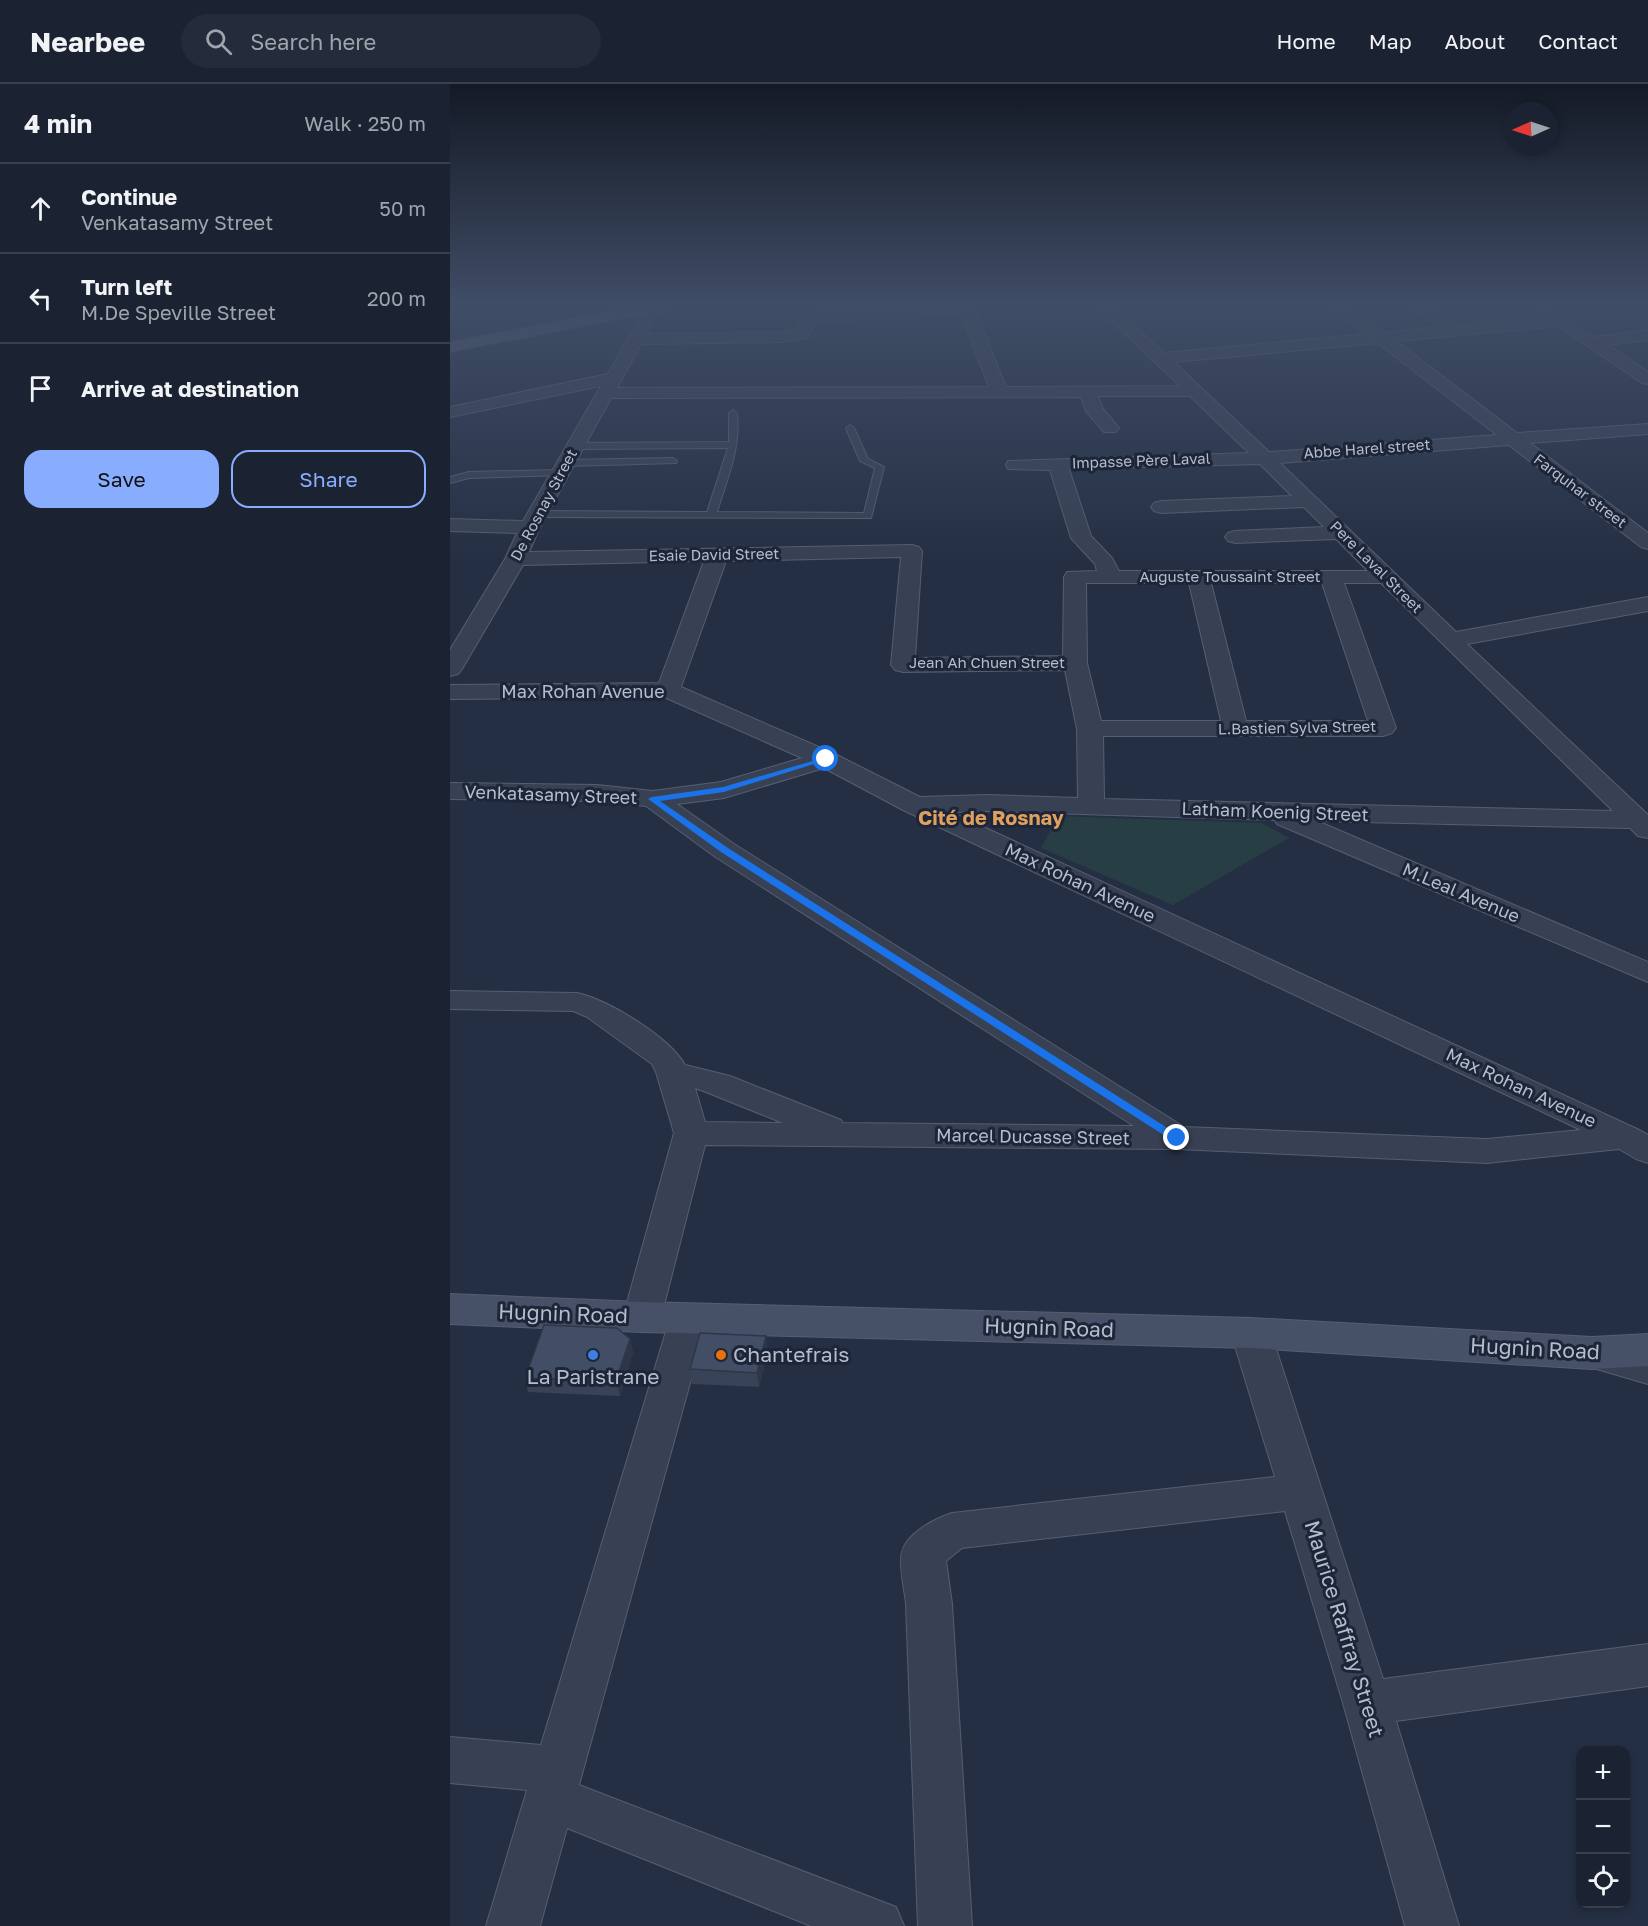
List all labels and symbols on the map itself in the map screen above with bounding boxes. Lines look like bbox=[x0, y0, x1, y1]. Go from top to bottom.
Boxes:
north arrow bbox=[1504, 102, 1558, 156]
street label: Abbe Harel street bbox=[1303, 435, 1431, 461]
street label: De Rosnay Street bbox=[506, 446, 580, 563]
street label: Impasse Père Laval bbox=[1071, 449, 1211, 471]
street label: Farquhar street bbox=[1531, 449, 1631, 531]
street label: Pere Laval Street bbox=[1327, 517, 1426, 616]
street label: Esaie David Street bbox=[649, 544, 779, 564]
street label: Auguste Toussaint Street bbox=[1139, 567, 1321, 585]
street label: Jean Ah Chuen Street bbox=[909, 653, 1065, 671]
street label: Max Rohan Avenue bbox=[501, 680, 665, 702]
street label: L.Bastien Sylva Street bbox=[1218, 717, 1376, 737]
route start bbox=[812, 745, 838, 771]
street label: Venkatasamy Street bbox=[464, 780, 638, 808]
street label: Latham Koenig Street bbox=[1181, 797, 1369, 825]
district label: Cité de Rosnay bbox=[918, 805, 1064, 829]
street label: Max Rohan Avenue bbox=[1002, 838, 1159, 927]
street label: M.Leal Avenue bbox=[1399, 857, 1523, 927]
street label: Max Rohan Avenue bbox=[1443, 1043, 1600, 1132]
street label: Marcel Ducasse Street bbox=[936, 1123, 1130, 1149]
route end bbox=[1163, 1124, 1189, 1150]
street label: Hugnin Road bbox=[498, 1298, 628, 1328]
street label: Hugnin Road bbox=[984, 1312, 1114, 1342]
street label: Hugnin Road bbox=[1470, 1332, 1601, 1364]
place label: Chantefrais bbox=[733, 1341, 849, 1367]
marker: La Paristrane bbox=[586, 1348, 600, 1362]
marker: Chantefrais bbox=[714, 1348, 728, 1362]
place label: La Paristrane bbox=[527, 1363, 660, 1389]
street label: Maurice Raffray Street bbox=[1300, 1517, 1390, 1740]

